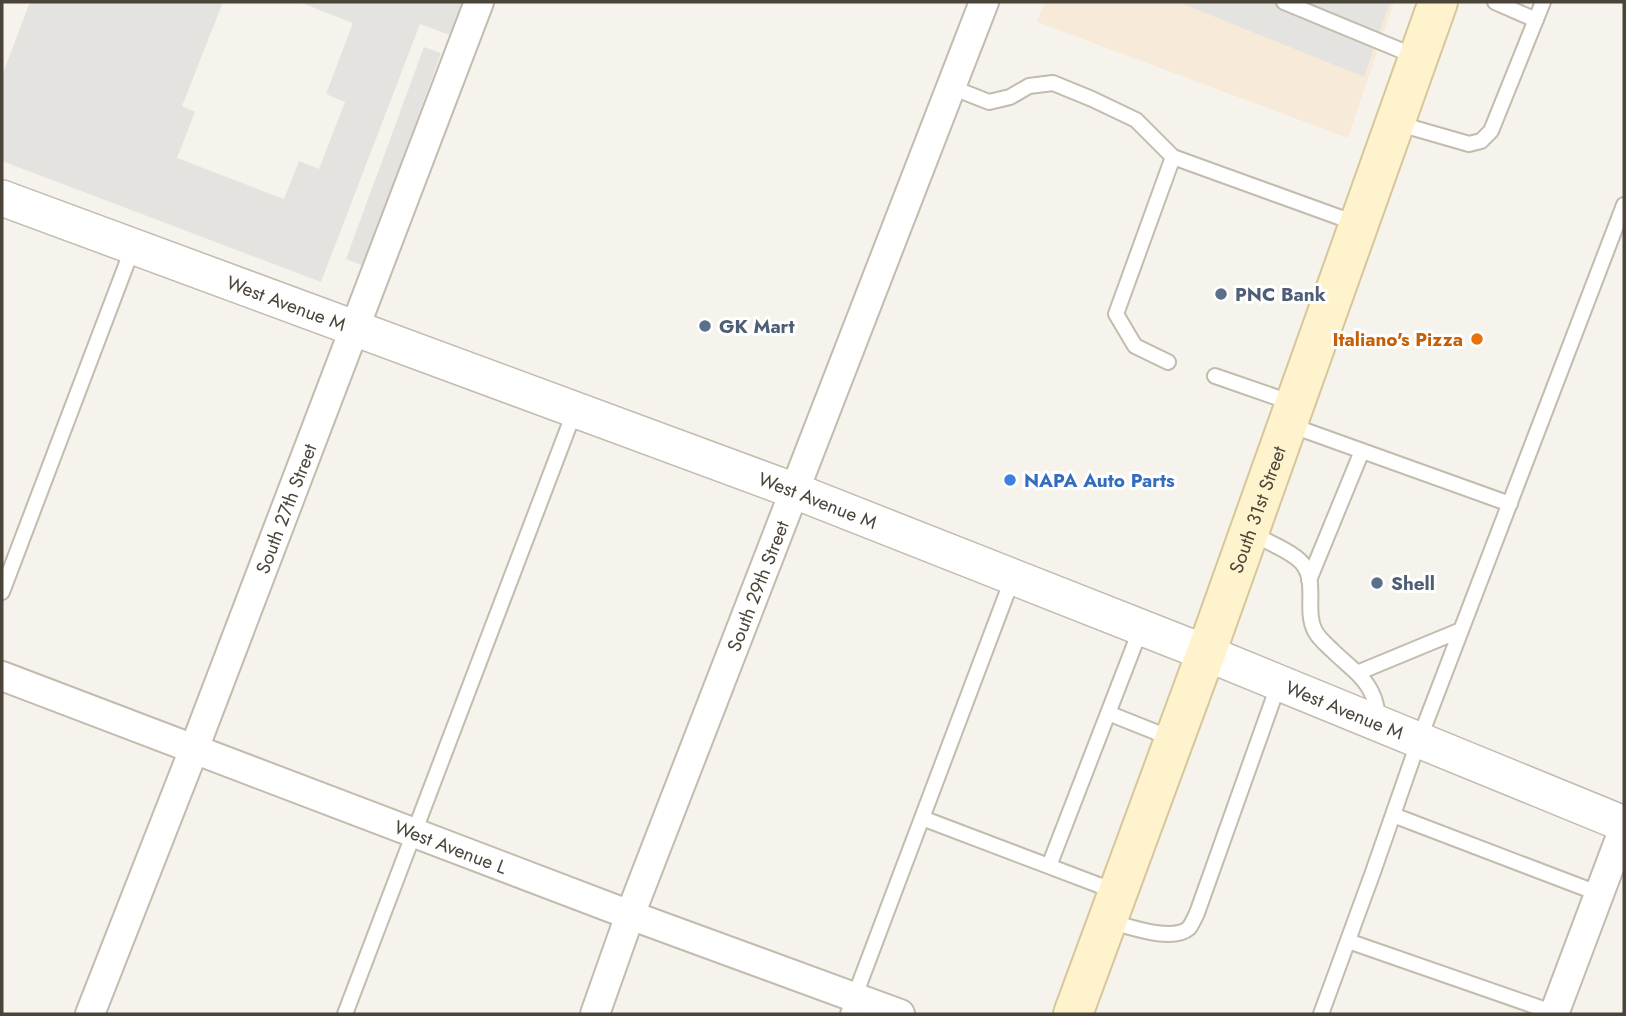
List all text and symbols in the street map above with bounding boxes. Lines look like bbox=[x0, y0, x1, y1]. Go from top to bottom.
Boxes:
street label: West Avenue M bbox=[223, 269, 350, 337]
place label: PNC Bank bbox=[1235, 281, 1326, 308]
marker: PNC Bank bbox=[1213, 286, 1229, 302]
place label: GK Mart bbox=[719, 313, 794, 340]
marker: GK Mart bbox=[697, 318, 713, 334]
place label: Italiano's Pizza bbox=[1332, 326, 1463, 353]
marker: Italiano's Pizza bbox=[1469, 331, 1485, 347]
street label: South 27th Street bbox=[249, 439, 323, 578]
street label: South 31st Street bbox=[1222, 442, 1292, 577]
street label: West Avenue M bbox=[755, 465, 881, 536]
place label: NAPA Auto Parts bbox=[1024, 467, 1175, 494]
marker: NAPA Auto Parts bbox=[1002, 472, 1018, 488]
street label: South 29th Street bbox=[720, 516, 795, 655]
place label: Shell bbox=[1391, 570, 1435, 597]
marker: Shell bbox=[1369, 575, 1385, 591]
street label: West Avenue M bbox=[1282, 674, 1408, 746]
street label: West Avenue L bbox=[390, 813, 511, 881]

